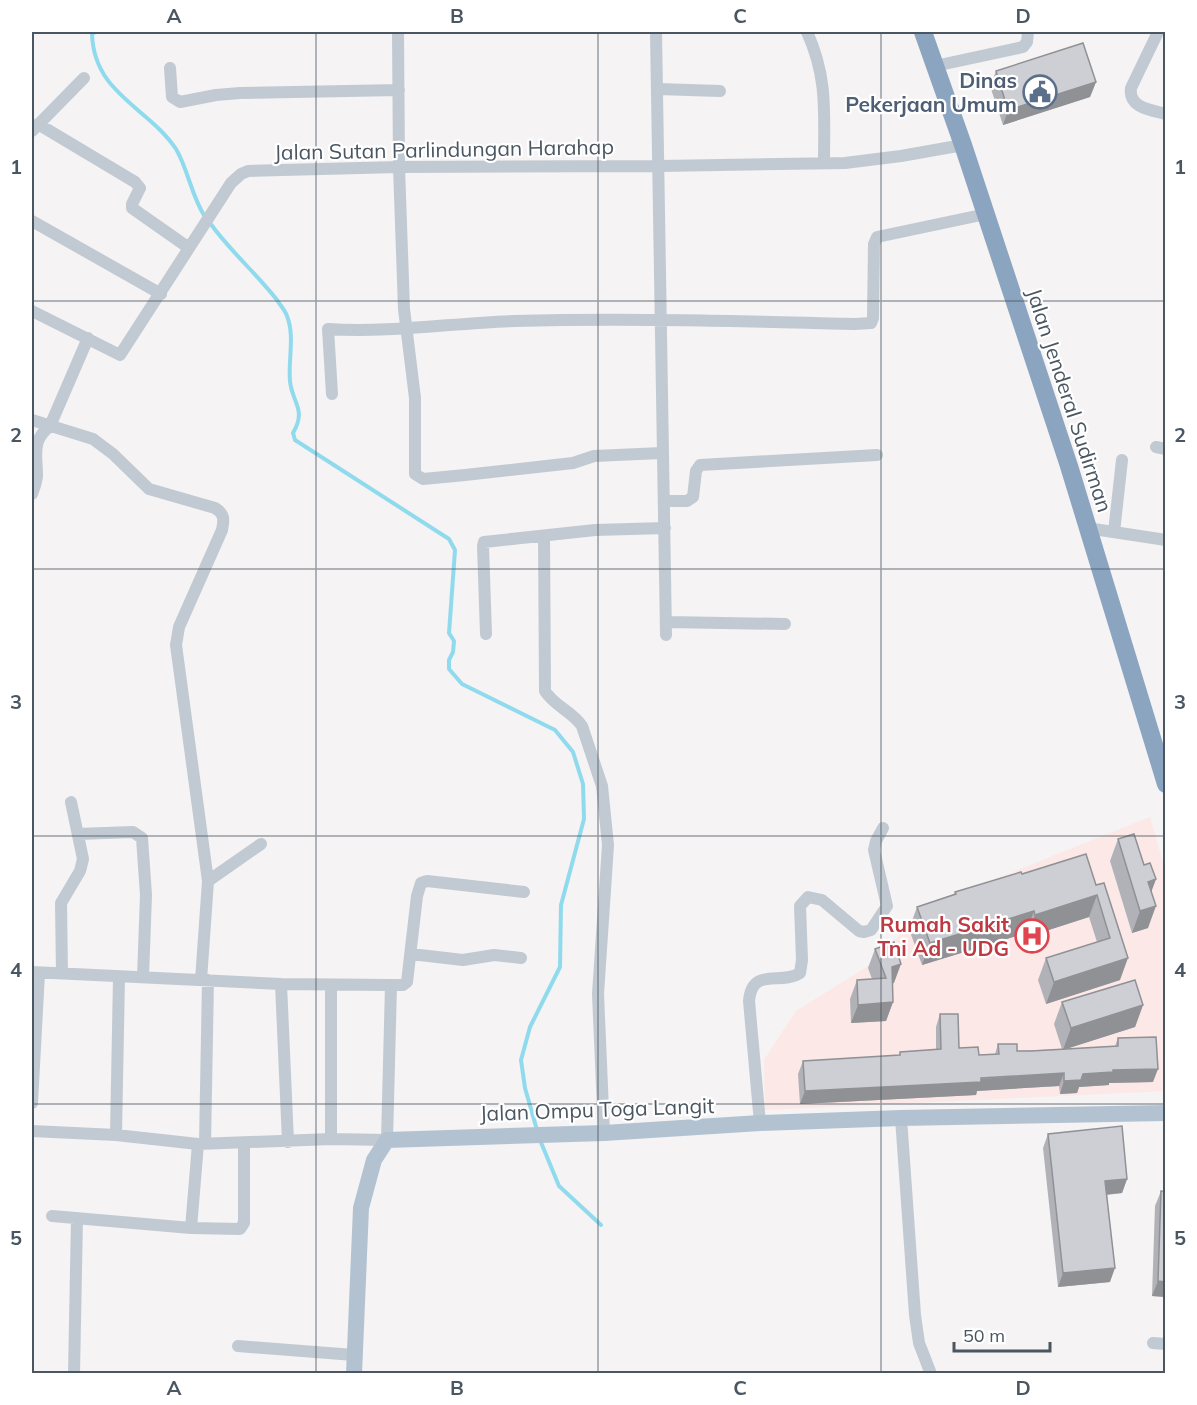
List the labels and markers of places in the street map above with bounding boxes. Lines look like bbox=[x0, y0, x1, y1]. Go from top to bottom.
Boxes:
place label: Dinas Pekerjaan Umum bbox=[845, 67, 1017, 117]
public building icon: Dinas Pekerjaan Umum bbox=[1022, 74, 1058, 110]
place label: Rumah Sakit Tni Ad - UDG bbox=[877, 911, 1009, 961]
hospital icon: Rumah Sakit Tni Ad - UDG bbox=[1014, 918, 1050, 954]

